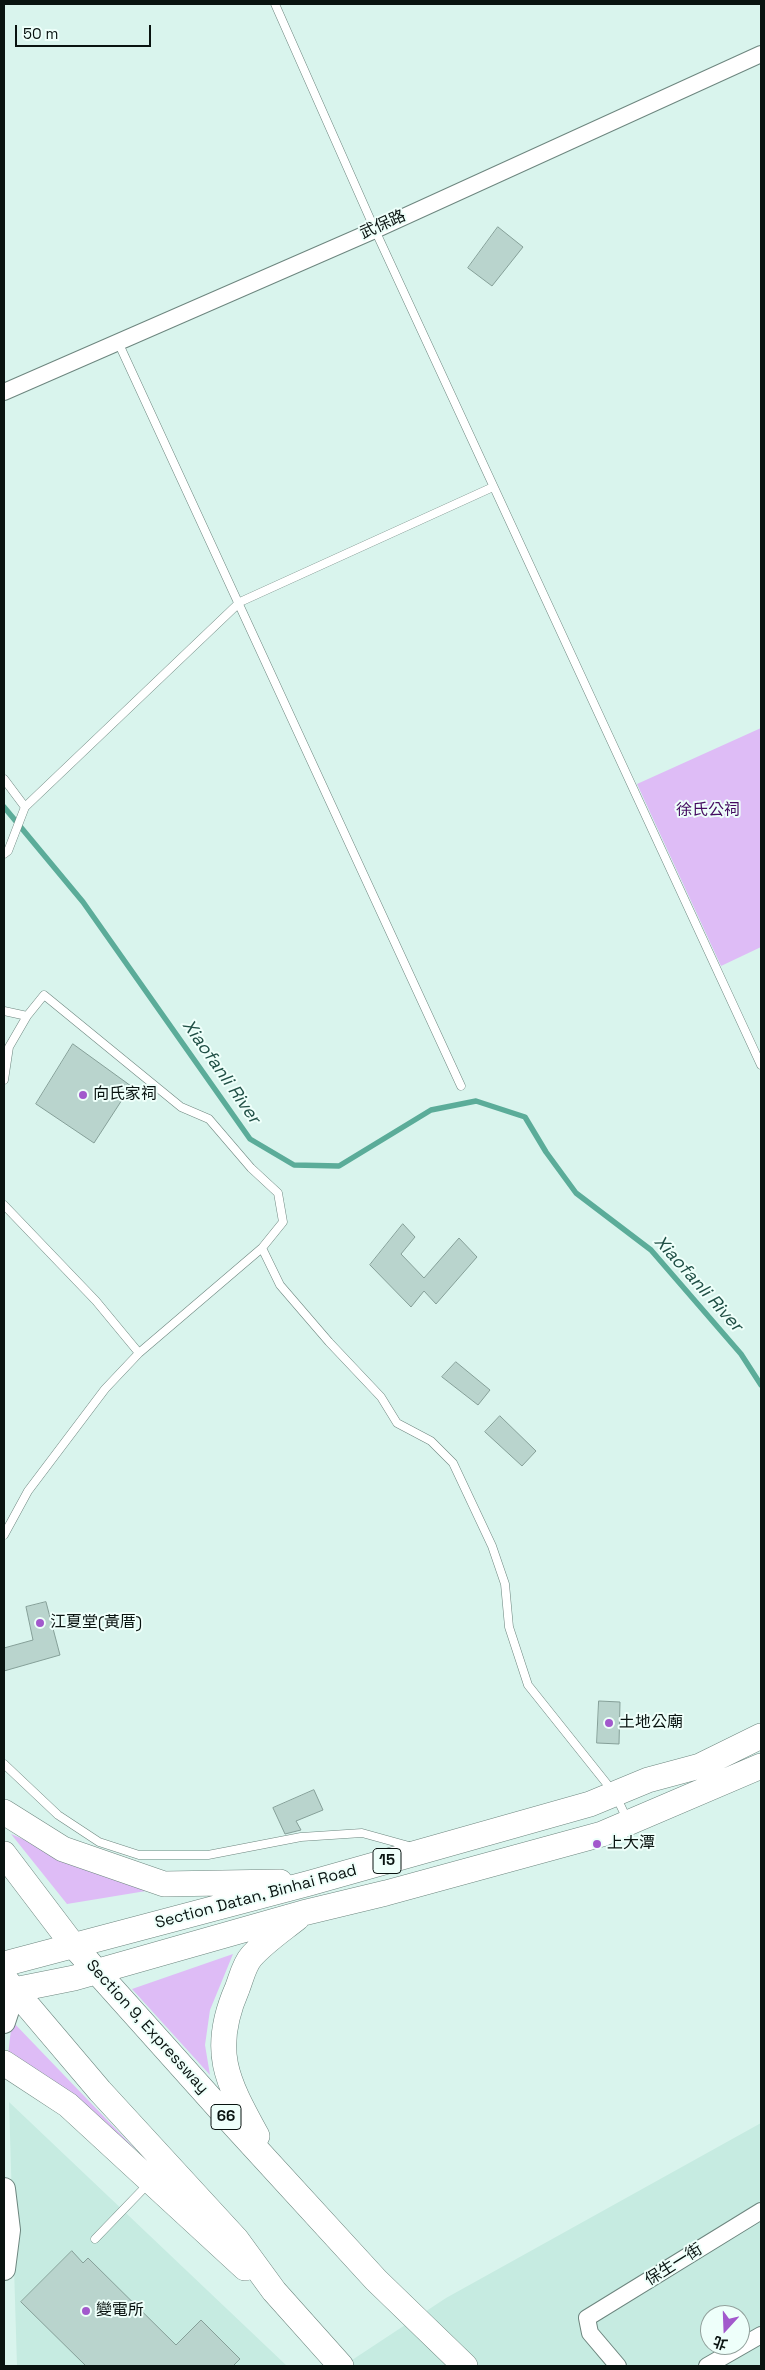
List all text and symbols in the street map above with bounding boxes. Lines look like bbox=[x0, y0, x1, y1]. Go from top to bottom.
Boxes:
scale bar bbox=[18, 15, 154, 47]
text: 50 m bbox=[23, 24, 58, 43]
street label: 武保路 bbox=[357, 206, 409, 244]
park label: 徐氏公祠 bbox=[676, 801, 740, 821]
water label: Xiaofanli River bbox=[177, 1016, 265, 1128]
place label: 向氏家祠 bbox=[93, 1085, 157, 1105]
marker: 向氏家祠 bbox=[77, 1089, 89, 1101]
water label: Xiaofanli River bbox=[649, 1231, 747, 1337]
place label: 江夏堂(黃厝) bbox=[50, 1613, 142, 1633]
marker: 江夏堂(黃厝) bbox=[34, 1617, 46, 1629]
place label: 土地公廟 bbox=[619, 1713, 683, 1733]
marker: 土地公廟 bbox=[603, 1717, 615, 1729]
place label: 上大潭 bbox=[607, 1834, 655, 1854]
marker: 上大潭 bbox=[591, 1838, 603, 1850]
road number: 15 bbox=[373, 1848, 401, 1874]
street label: Section Datan, Binhai Road bbox=[153, 1861, 359, 1933]
street label: Section 9, Expressway bbox=[82, 1956, 212, 2098]
road number: 66 bbox=[211, 2104, 241, 2130]
street label: 保生一街 bbox=[642, 2240, 706, 2290]
place label: 變電所 bbox=[96, 2301, 144, 2321]
marker: 變電所 bbox=[80, 2305, 92, 2317]
north arrow bbox=[700, 2305, 750, 2355]
text: 北 bbox=[711, 2332, 730, 2354]

